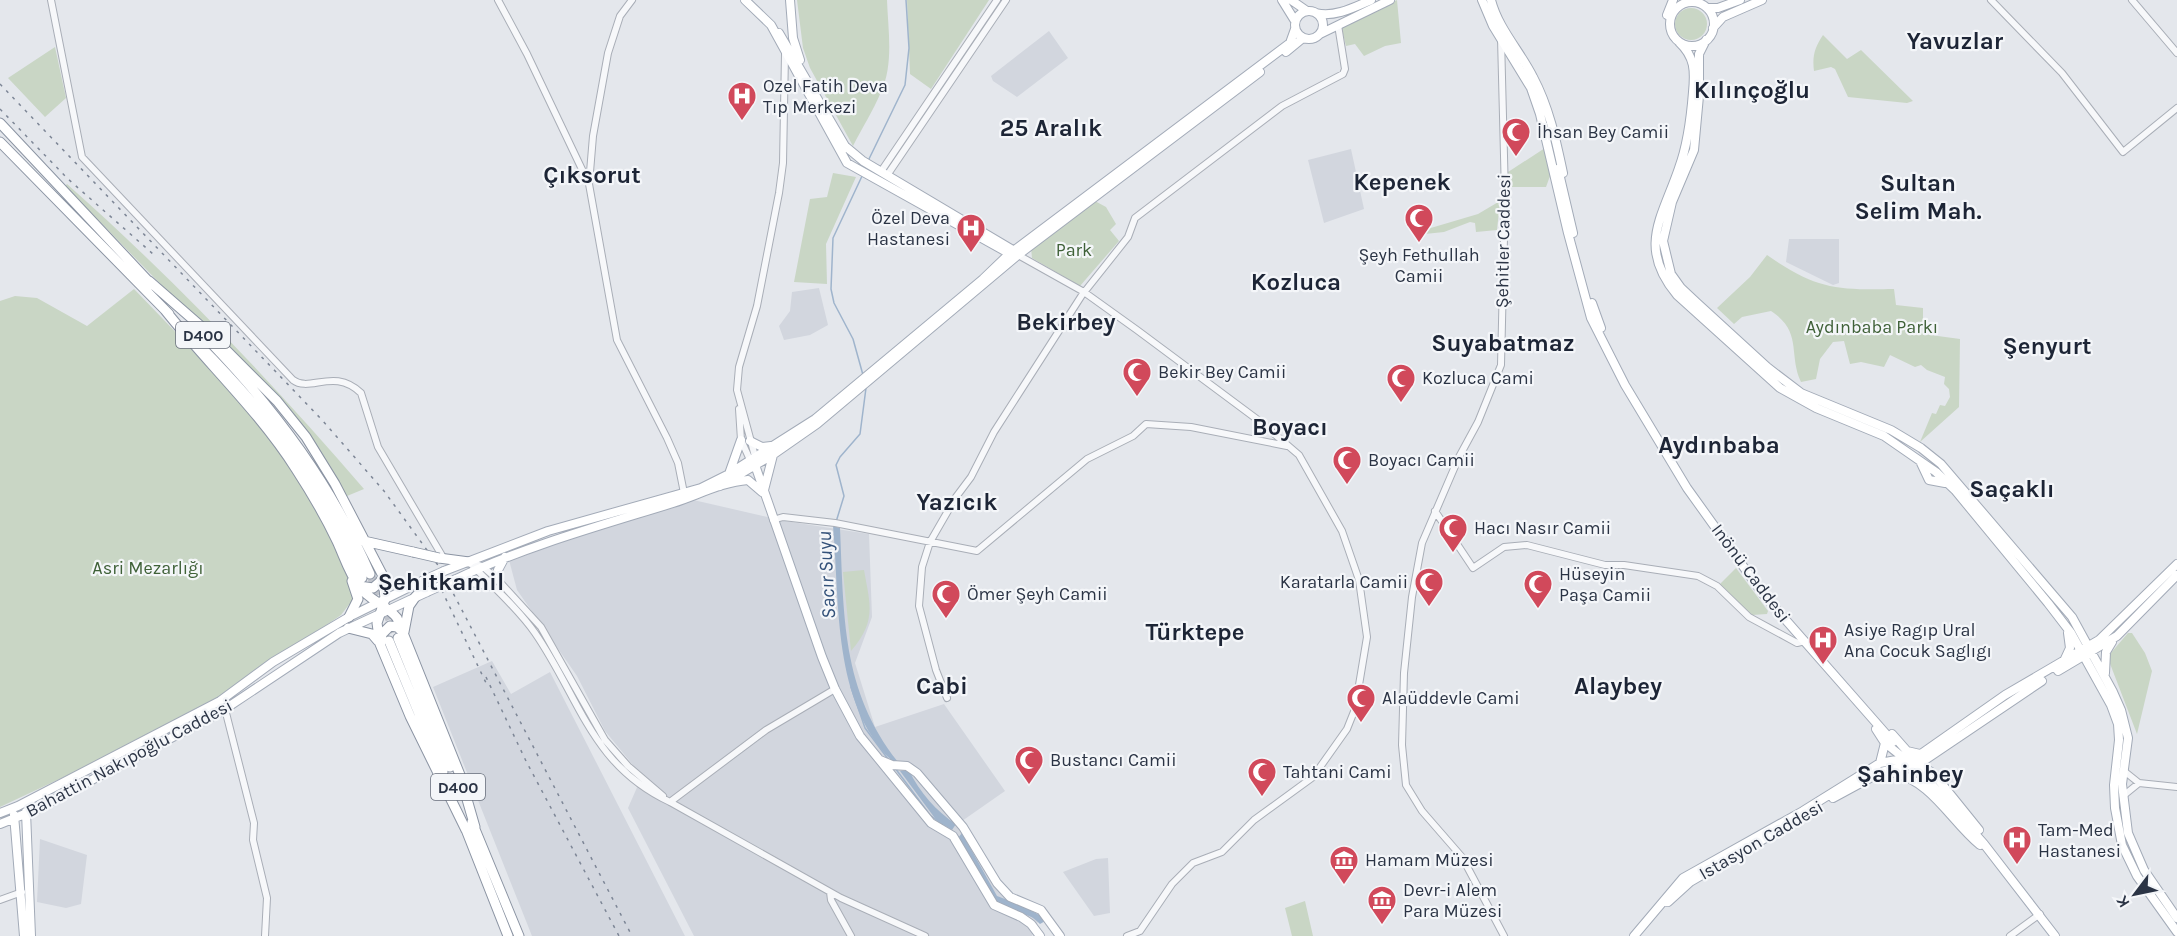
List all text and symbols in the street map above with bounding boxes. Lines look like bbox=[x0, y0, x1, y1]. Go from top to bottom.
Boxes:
district label: Yavuzlar bbox=[1907, 27, 2004, 55]
place label: Ozel Fatih Deva Tıp Merkezi bbox=[763, 75, 888, 118]
district label: Kılınçoğlu bbox=[1694, 76, 1810, 104]
hospital icon: Ozel Fatih Deva Tıp Merkezi bbox=[726, 80, 758, 122]
district label: 25 Aralık bbox=[1000, 114, 1102, 142]
mosque icon: İhsan Bey Camii bbox=[1500, 116, 1532, 158]
place label: İhsan Bey Camii bbox=[1537, 121, 1669, 143]
district label: Çıksorut bbox=[543, 161, 641, 189]
district label: Kepenek bbox=[1353, 168, 1451, 196]
district label: Sultan Selim Mah. bbox=[1854, 169, 1982, 225]
street label: Şehitler Caddesi bbox=[1491, 174, 1515, 308]
mosque icon: Şeyh Fethullah Camii bbox=[1403, 202, 1435, 244]
place label: Özel Deva Hastanesi bbox=[867, 207, 950, 250]
hospital icon: Özel Deva Hastanesi bbox=[955, 212, 987, 254]
park label: Park bbox=[1056, 239, 1092, 261]
place label: Şeyh Fethullah Camii bbox=[1358, 244, 1480, 287]
district label: Kozluca bbox=[1251, 268, 1341, 296]
district label: Bekirbey bbox=[1016, 308, 1116, 336]
park label: Aydınbaba Parkı bbox=[1806, 316, 1938, 338]
road number: D400 bbox=[176, 322, 230, 348]
district label: Suyabatmaz bbox=[1431, 329, 1575, 357]
district label: Şenyurt bbox=[2003, 332, 2092, 360]
mosque icon: Bekir Bey Camii bbox=[1121, 356, 1153, 398]
place label: Bekir Bey Camii bbox=[1158, 361, 1286, 383]
mosque icon: Kozluca Cami bbox=[1385, 362, 1417, 404]
place label: Kozluca Cami bbox=[1422, 367, 1534, 389]
district label: Boyacı bbox=[1252, 413, 1328, 441]
district label: Aydınbaba bbox=[1658, 431, 1780, 459]
mosque icon: Boyacı Camii bbox=[1331, 444, 1363, 486]
place label: Boyacı Camii bbox=[1368, 449, 1475, 471]
district label: Saçaklı bbox=[1969, 475, 2055, 503]
district label: Yazıcık bbox=[917, 488, 997, 516]
mosque icon: Hacı Nasır Camii bbox=[1437, 512, 1469, 554]
place label: Hacı Nasır Camii bbox=[1474, 517, 1611, 539]
street label: Inönü Caddesi bbox=[1707, 519, 1795, 627]
water label: Sacır Suyu bbox=[813, 530, 840, 620]
park label: Asri Mezarlığı bbox=[92, 557, 204, 579]
place label: Hüseyin Paşa Camii bbox=[1559, 563, 1651, 606]
mosque icon: Karatarla Camii bbox=[1413, 566, 1445, 608]
district label: Şehitkamil bbox=[378, 568, 504, 596]
mosque icon: Hüseyin Paşa Camii bbox=[1522, 568, 1554, 610]
place label: Karatarla Camii bbox=[1280, 571, 1408, 593]
mosque icon: Ömer Şeyh Camii bbox=[930, 578, 962, 620]
place label: Ömer Şeyh Camii bbox=[967, 583, 1108, 605]
district label: Türktepe bbox=[1146, 618, 1244, 646]
place label: Asiye Ragıp Ural Ana Cocuk Saglıgı bbox=[1844, 619, 1992, 662]
hospital icon: Asiye Ragıp Ural Ana Cocuk Saglıgı bbox=[1807, 624, 1839, 666]
district label: Cabi bbox=[916, 672, 968, 700]
district label: Alaybey bbox=[1574, 672, 1662, 700]
mosque icon: Alaüddevle Cami bbox=[1345, 682, 1377, 724]
place label: Alaüddevle Cami bbox=[1382, 687, 1520, 709]
street label: Bahattin Nakıpoğlu Caddesi bbox=[22, 694, 236, 822]
mosque icon: Bustancı Camii bbox=[1013, 744, 1045, 786]
place label: Bustancı Camii bbox=[1050, 749, 1177, 771]
mosque icon: Tahtani Cami bbox=[1246, 756, 1278, 798]
district label: Şahinbey bbox=[1857, 760, 1963, 788]
place label: Tahtani Cami bbox=[1283, 761, 1392, 783]
road number: D400 bbox=[431, 774, 485, 800]
street label: Istasyon Caddesi bbox=[1695, 795, 1827, 885]
place label: Tam-Med Hastanesi bbox=[2038, 819, 2121, 862]
hospital icon: Tam-Med Hastanesi bbox=[2001, 824, 2033, 866]
museum icon: Hamam Müzesi bbox=[1328, 844, 1360, 886]
place label: Hamam Müzesi bbox=[1365, 849, 1494, 871]
north arrow bbox=[2105, 864, 2165, 924]
place label: Devr-i Alem Para Müzesi bbox=[1403, 879, 1502, 922]
museum icon: Devr-i Alem Para Müzesi bbox=[1366, 884, 1398, 926]
text: K bbox=[2112, 892, 2134, 911]

